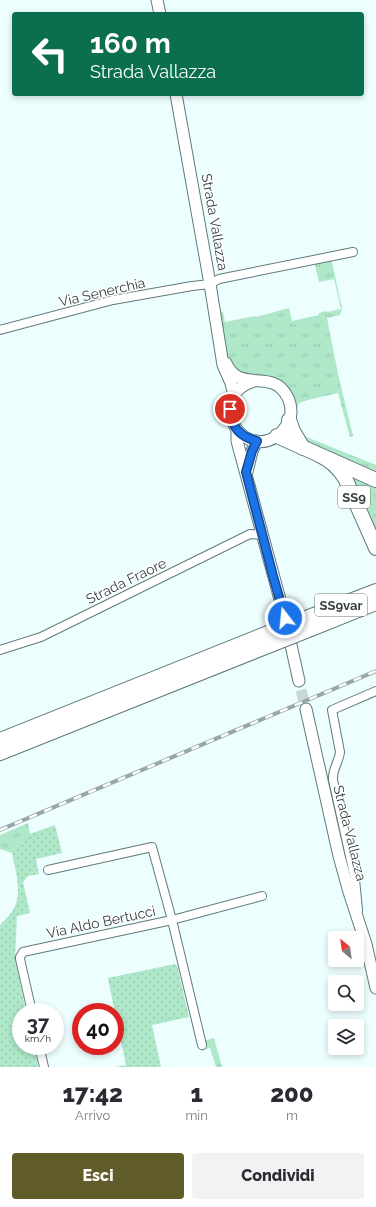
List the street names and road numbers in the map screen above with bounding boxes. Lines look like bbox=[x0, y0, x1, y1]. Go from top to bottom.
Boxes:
street label: Strada Vallazza bbox=[199, 172, 231, 272]
street label: Via Senerchia bbox=[57, 274, 147, 310]
road number: SS9 bbox=[338, 486, 370, 508]
street label: Strada Fraore bbox=[83, 555, 169, 607]
road number: SS9var bbox=[315, 594, 367, 616]
street label: Strada Vallazza bbox=[330, 783, 370, 883]
street label: Via Aldo Bertucci bbox=[45, 903, 157, 941]

